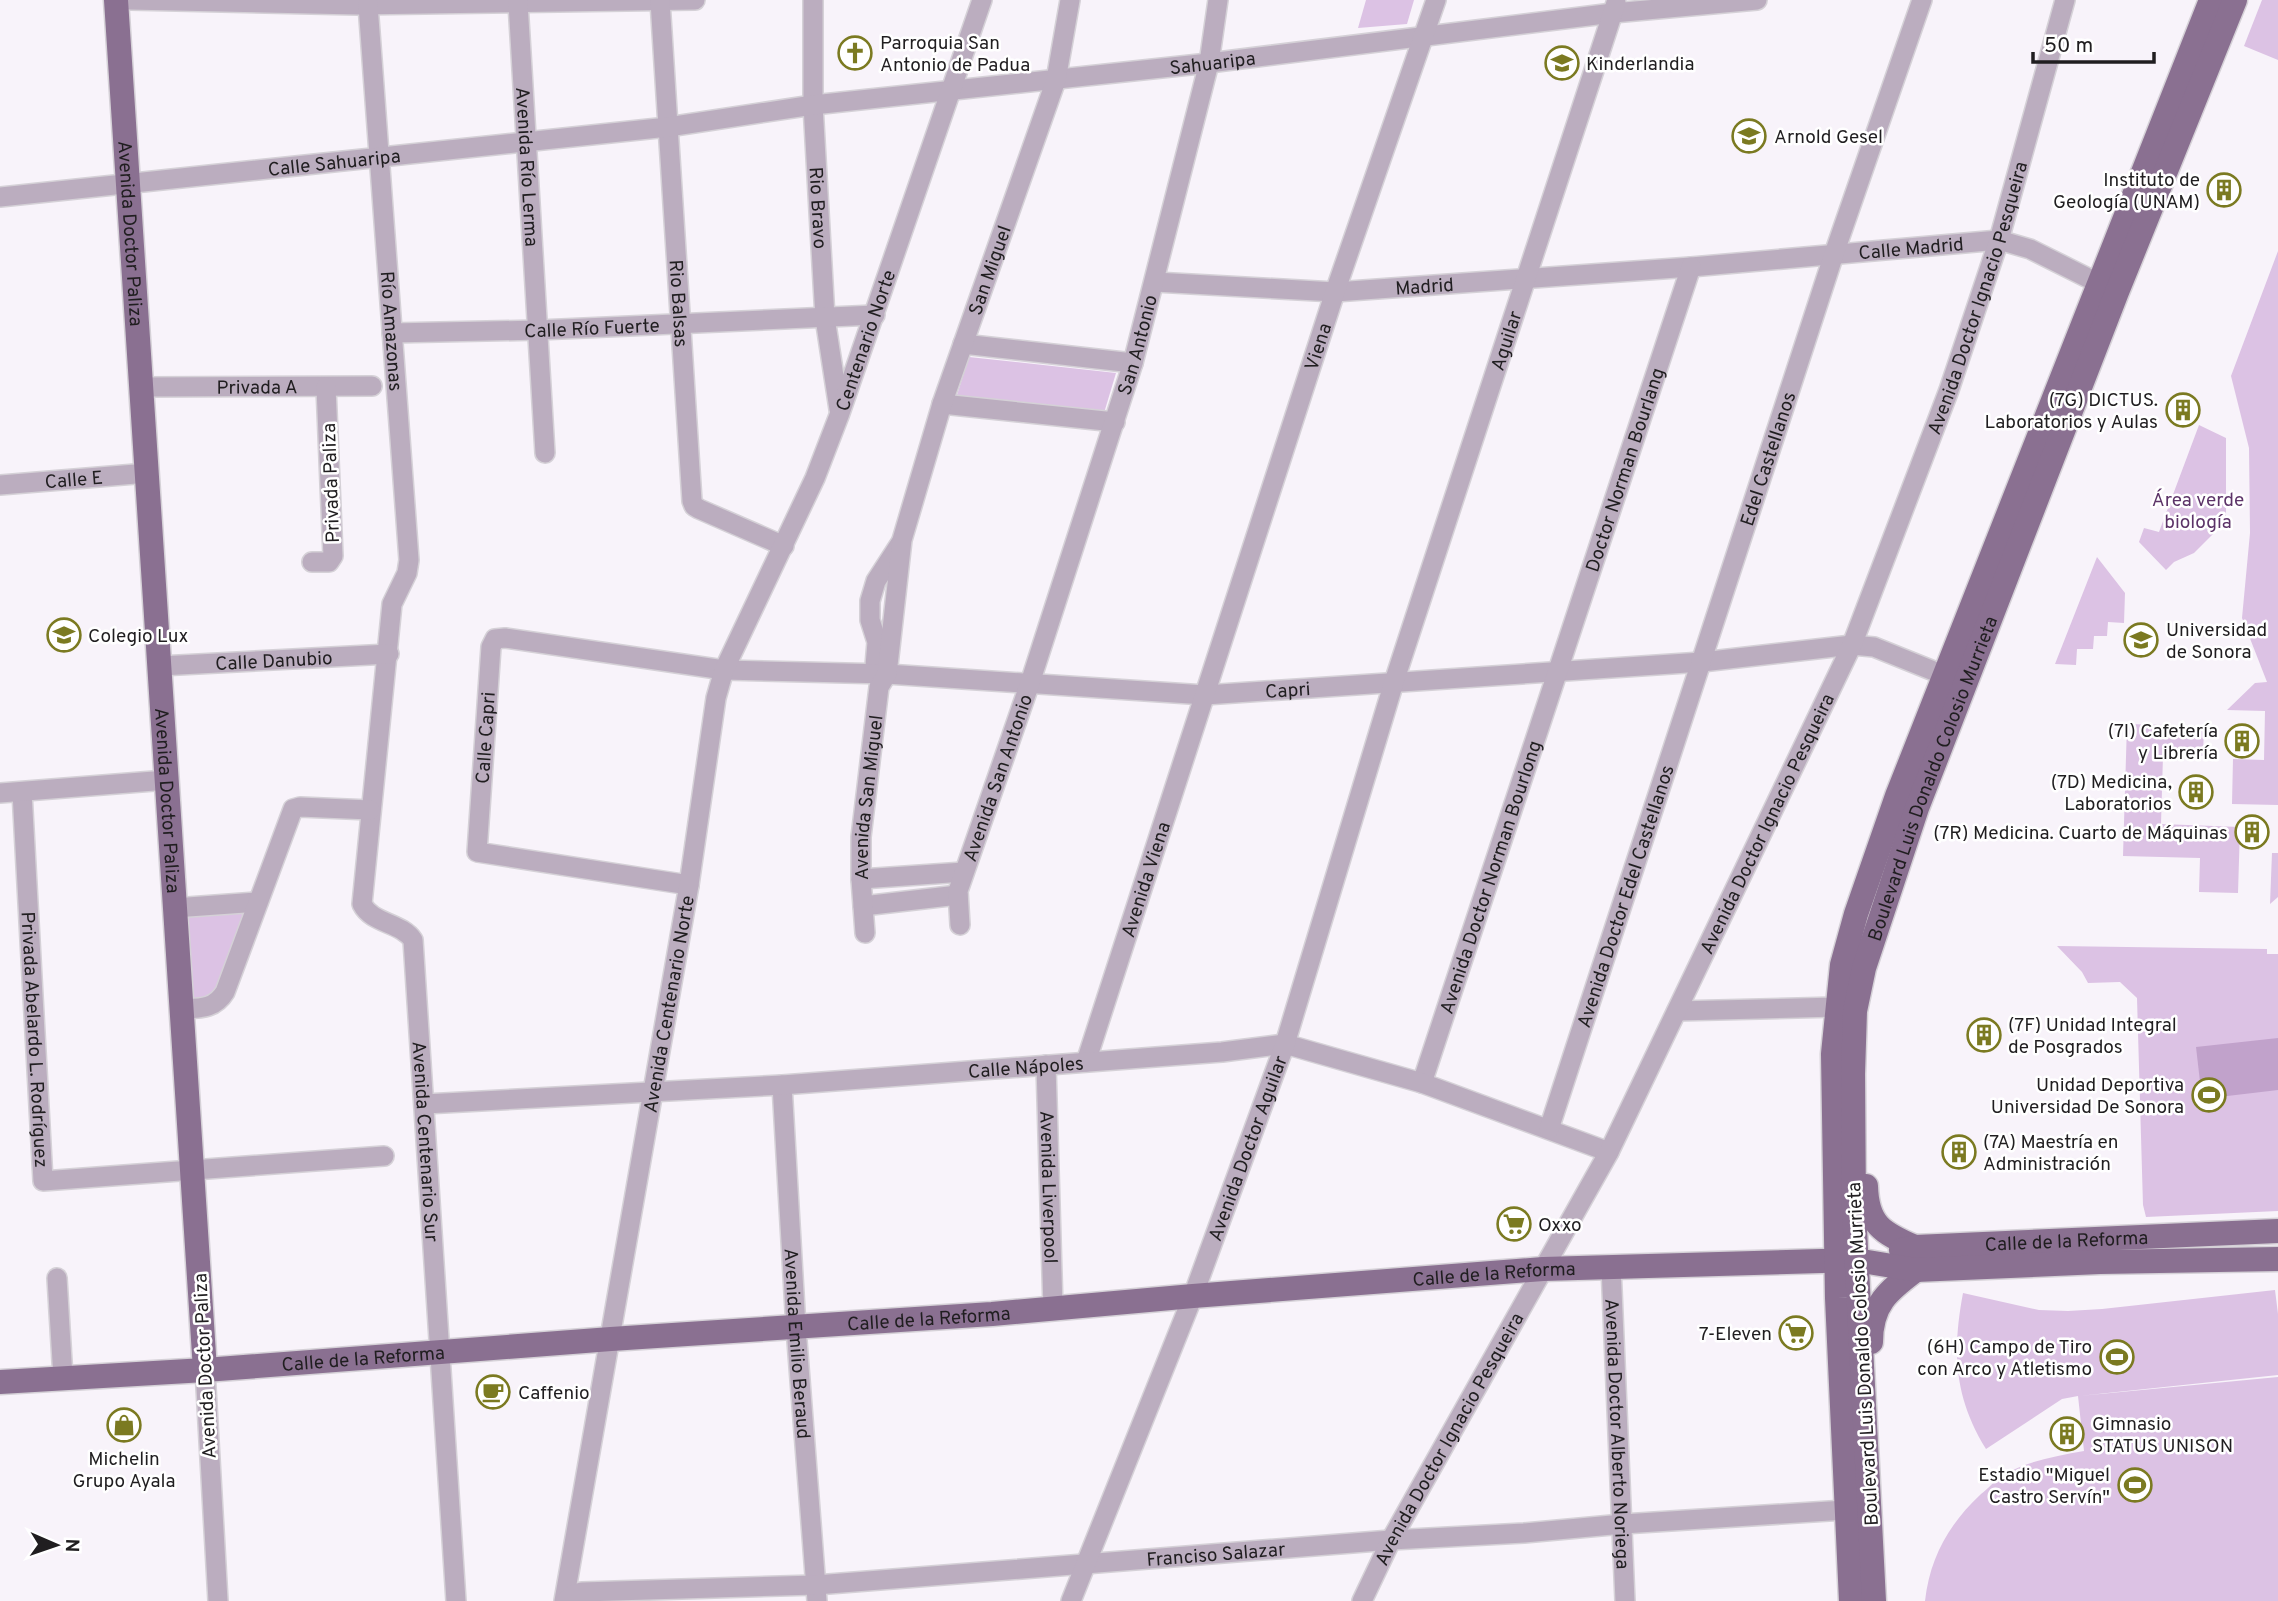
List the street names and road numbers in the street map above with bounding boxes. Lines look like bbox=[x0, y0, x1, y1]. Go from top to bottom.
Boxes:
street label: Sahuaripa bbox=[1168, 47, 1257, 81]
street label: Avenida Río Lerma bbox=[509, 86, 543, 247]
street label: Avenida Doctor Paliza bbox=[111, 140, 147, 327]
street label: Calle Sahuaripa bbox=[267, 145, 402, 183]
street label: Avenida Doctor Ignacio Pesqueira bbox=[1923, 159, 2034, 439]
street label: Rio Bravo bbox=[803, 166, 831, 250]
street label: San Miguel bbox=[964, 223, 1018, 319]
street label: Calle Madrid bbox=[1858, 233, 1965, 266]
street label: Rio Balsas bbox=[663, 259, 692, 348]
street label: Centenario Norte bbox=[832, 267, 902, 415]
street label: Río Amazonas bbox=[374, 270, 407, 392]
street label: Madrid bbox=[1395, 274, 1455, 302]
street label: San Antonio bbox=[1113, 293, 1164, 399]
street label: Aguilar bbox=[1487, 308, 1529, 374]
street label: Calle Río Fuerte bbox=[524, 315, 660, 344]
street label: Viena bbox=[1300, 320, 1338, 374]
street label: Doctor Norman Bourlang bbox=[1581, 365, 1671, 575]
street label: Privada A bbox=[216, 376, 298, 401]
street label: Edel Castellanos bbox=[1736, 389, 1802, 530]
street label: Privada Paliza bbox=[318, 423, 346, 543]
street label: Calle E bbox=[44, 467, 104, 495]
street label: Boulevard Luis Donaldo Colosio Murrieta bbox=[1864, 613, 2004, 945]
street label: Calle Danubio bbox=[215, 647, 333, 677]
street label: Capri bbox=[1264, 678, 1311, 705]
street label: Avenida Doctor Ignacio Pesqueira bbox=[1696, 690, 1841, 958]
street label: Calle Capri bbox=[472, 691, 502, 785]
street label: Avenida San Antonio bbox=[959, 691, 1039, 865]
street label: Avenida Doctor Paliza bbox=[148, 707, 184, 894]
street label: Avenida San Miguel bbox=[851, 714, 890, 880]
street label: Avenida Doctor Norman Bourlong bbox=[1436, 738, 1548, 1017]
street label: Avenida Doctor Edel Castellanos bbox=[1573, 762, 1681, 1031]
street label: Avenida Viena bbox=[1117, 819, 1177, 941]
street label: Avenida Centenario Norte bbox=[639, 894, 701, 1115]
street label: Privada Abelardo L. Rodríguez bbox=[14, 911, 52, 1169]
street label: Avenida Centenario Sur bbox=[406, 1040, 443, 1243]
street label: Calle Nápoles bbox=[967, 1052, 1085, 1085]
street label: Avenida Doctor Aguilar bbox=[1204, 1052, 1294, 1245]
street label: Avenida Liverpool bbox=[1033, 1110, 1062, 1264]
street label: Boulevard Luis Donaldo Colosio Murrieta bbox=[1843, 1181, 1885, 1527]
street label: Calle de la Reforma bbox=[1984, 1227, 2149, 1258]
street label: Avenida Emilio Beraud bbox=[777, 1248, 814, 1440]
street label: Calle de la Reforma bbox=[1412, 1258, 1576, 1293]
street label: Avenida Doctor Paliza bbox=[189, 1272, 223, 1459]
street label: Avenida Doctor Alberto Noriega bbox=[1598, 1298, 1634, 1570]
street label: Calle de la Reforma bbox=[846, 1302, 1012, 1337]
street label: Avenida Doctor Ignacio Pesqueira bbox=[1371, 1309, 1530, 1570]
street label: Calle de la Reforma bbox=[281, 1342, 446, 1378]
street label: Franciso Salazar bbox=[1146, 1538, 1287, 1573]

